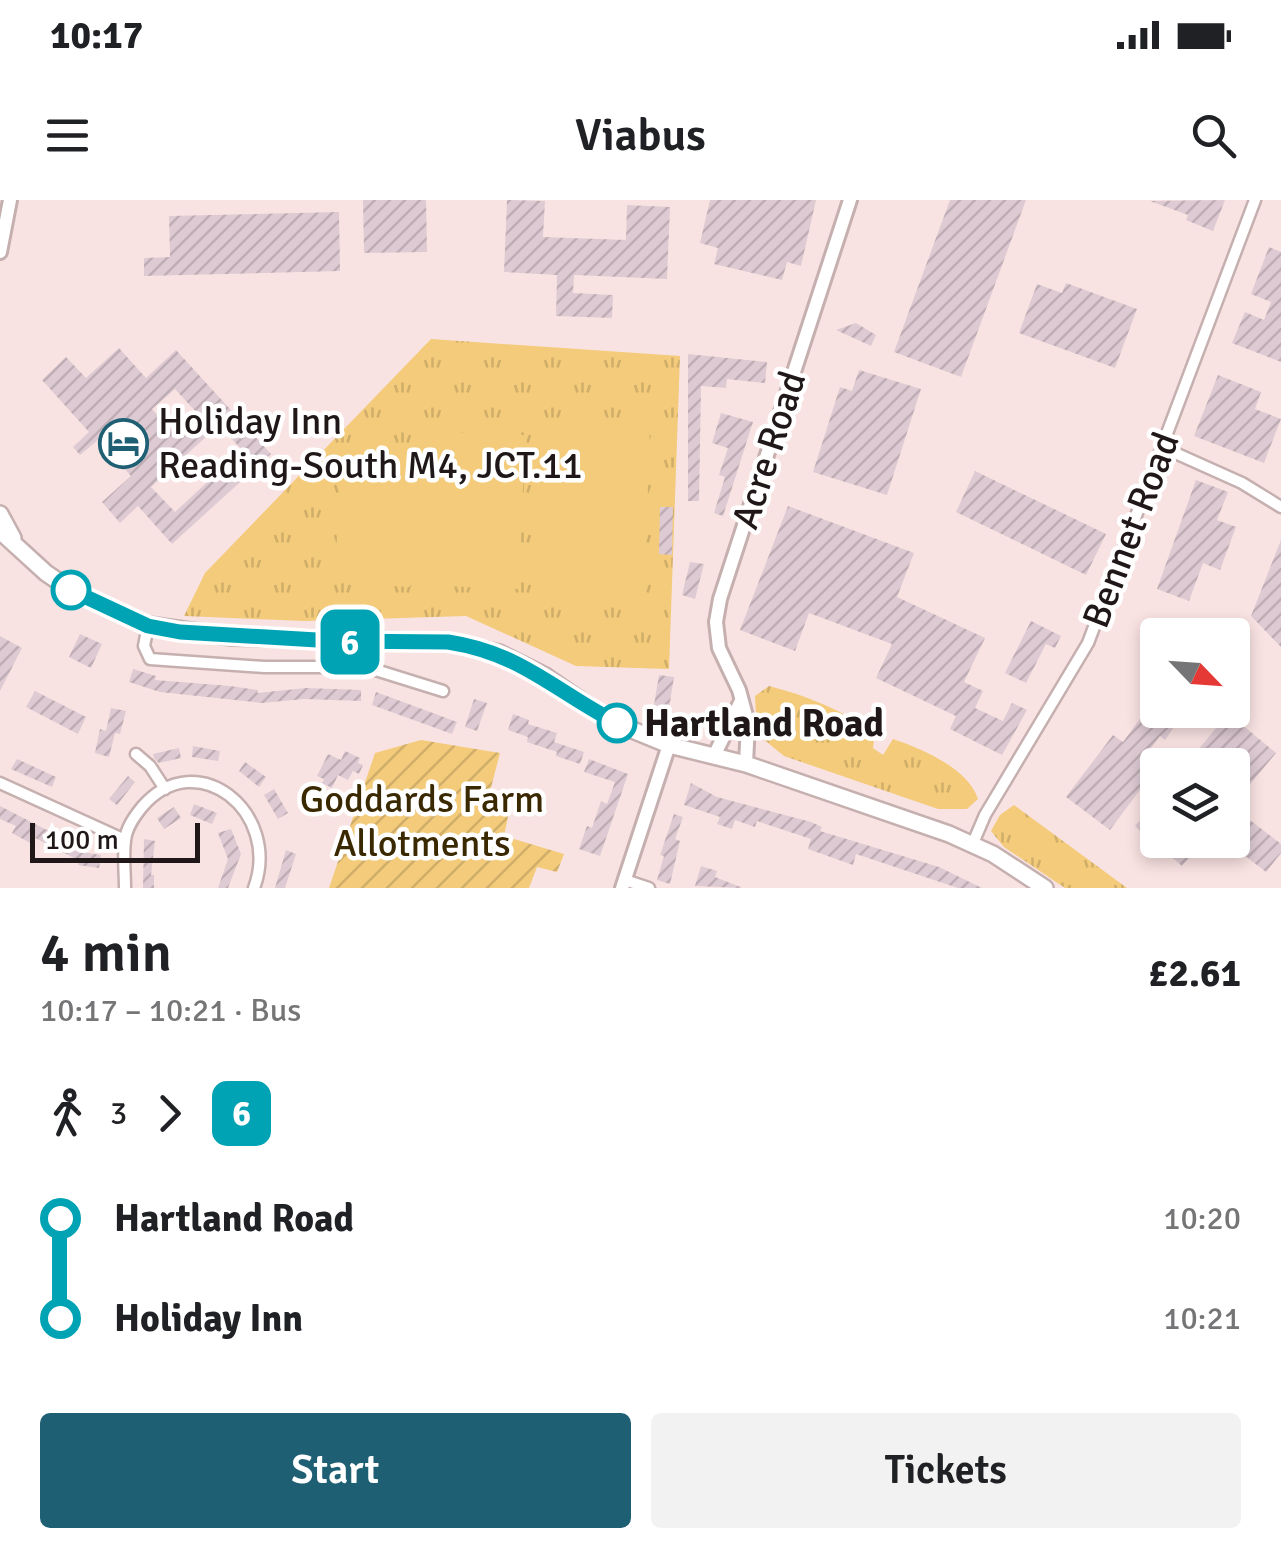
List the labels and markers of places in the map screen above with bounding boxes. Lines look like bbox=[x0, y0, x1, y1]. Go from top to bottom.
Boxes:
place label: Holiday Inn Reading-South M4, JCT.11 bbox=[158, 398, 583, 489]
hotel icon: Holiday Inn Reading-South M4, JCT.11 bbox=[97, 417, 149, 469]
unlabelled marker bbox=[52, 571, 90, 609]
place label: Hartland Road bbox=[644, 700, 884, 747]
marker: Hartland Road bbox=[598, 704, 636, 742]

